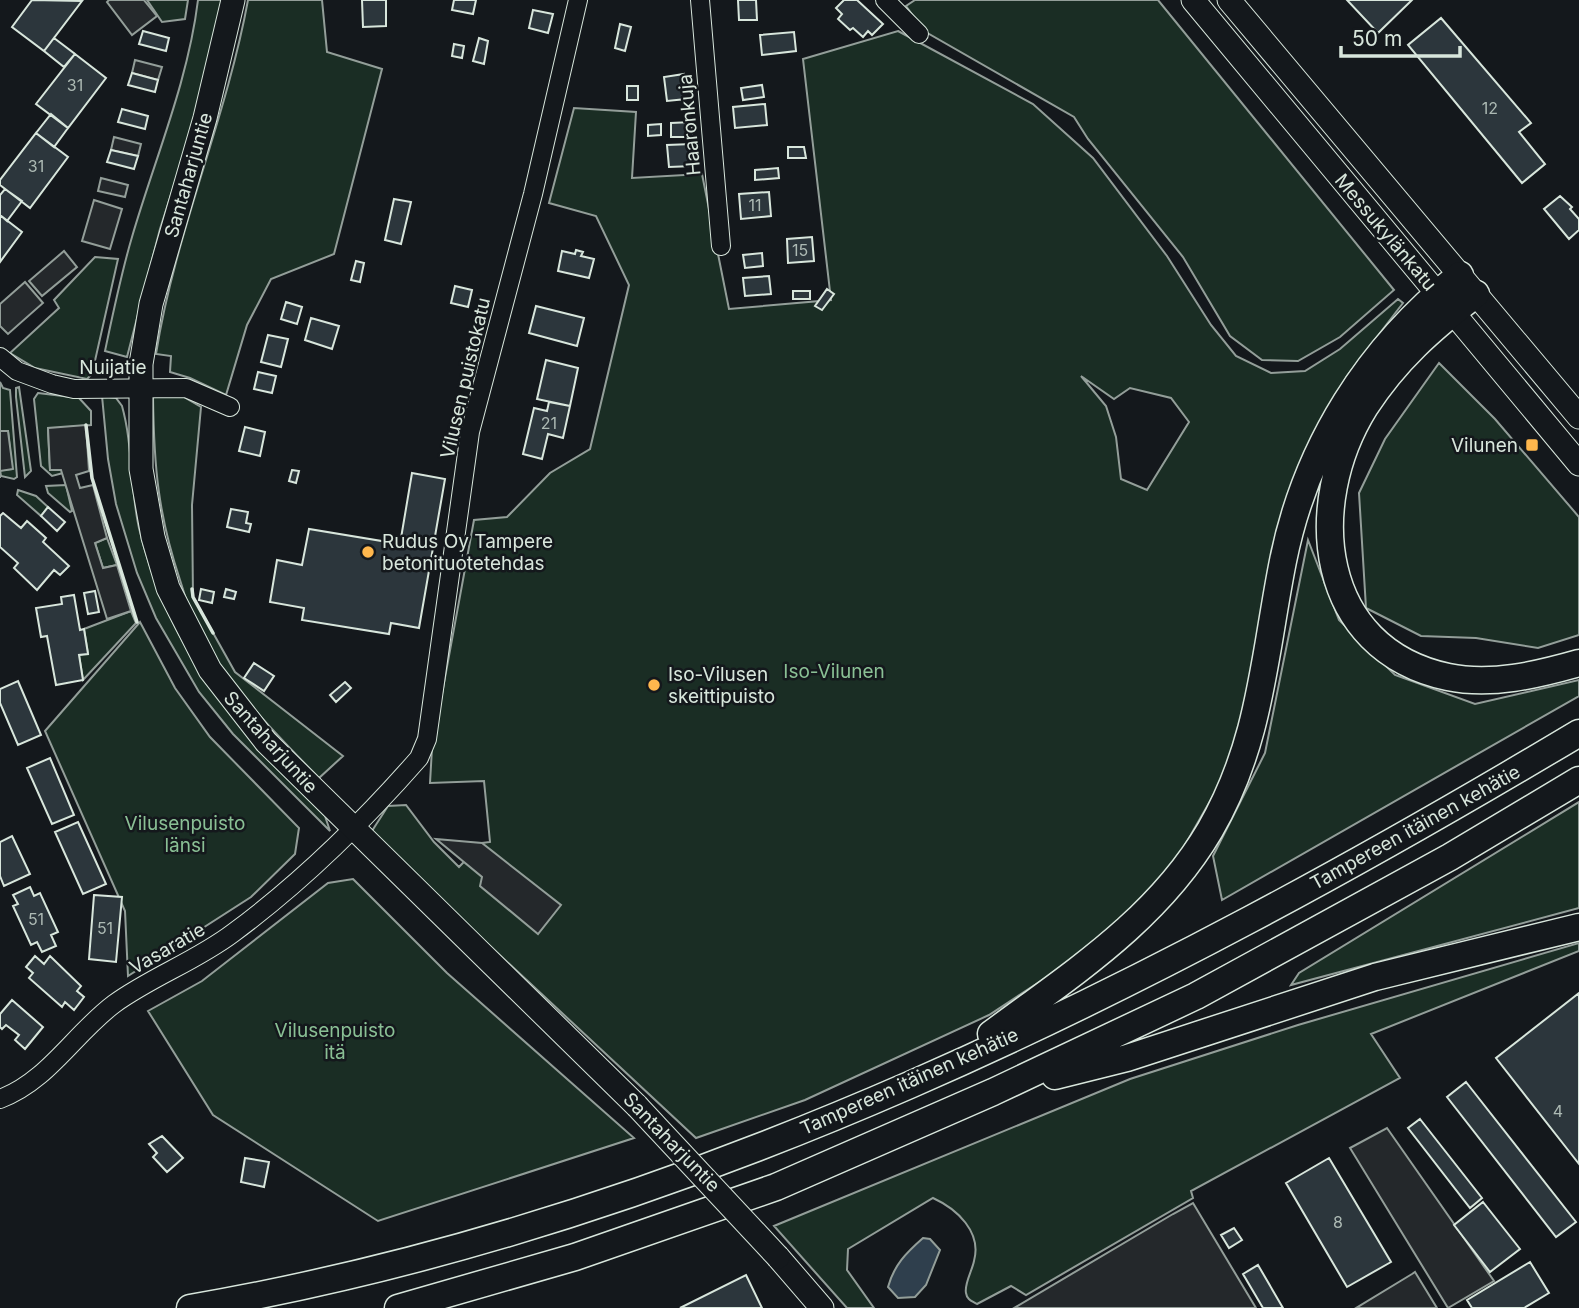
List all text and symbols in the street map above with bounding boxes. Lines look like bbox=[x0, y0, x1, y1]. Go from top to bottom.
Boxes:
scale bar bbox=[1341, 14, 1460, 58]
text: 50 m bbox=[1352, 26, 1402, 51]
street label: Haaronkuja bbox=[674, 73, 705, 177]
house number: 31 bbox=[67, 75, 83, 95]
house number: 12 bbox=[1482, 98, 1498, 118]
street label: Santaharjuntie bbox=[160, 110, 217, 240]
house number: 31 bbox=[28, 156, 44, 176]
street label: Messukylänkatu bbox=[1330, 169, 1441, 296]
house number: 11 bbox=[748, 195, 762, 215]
house number: 15 bbox=[792, 240, 808, 260]
street label: Vilusen puistokatu bbox=[436, 295, 495, 461]
street label: Nuijatie bbox=[79, 356, 147, 379]
house number: 21 bbox=[541, 413, 557, 433]
place label: Vilunen bbox=[1451, 434, 1518, 457]
marker: Vilunen bbox=[1524, 437, 1540, 453]
place label: Rudus Oy Tampere betonituotetehdas bbox=[382, 530, 553, 575]
marker: Rudus Oy Tampere betonituotetehdas bbox=[360, 544, 376, 560]
park label: Iso-Vilunen bbox=[783, 660, 885, 683]
place label: Iso-Vilusen skeittipuisto bbox=[668, 663, 775, 708]
marker: Iso-Vilusen skeittipuisto bbox=[646, 677, 662, 693]
street label: Santaharjuntie bbox=[219, 687, 322, 798]
street label: Tampereen itäinen kehätie bbox=[1306, 760, 1524, 895]
park label: Vilusenpuisto länsi bbox=[125, 812, 245, 857]
house number: 51 bbox=[28, 909, 44, 929]
house number: 51 bbox=[97, 918, 113, 938]
street label: Vasaratie bbox=[125, 918, 209, 979]
park label: Vilusenpuisto itä bbox=[275, 1019, 395, 1064]
street label: Tampereen itäinen kehätie bbox=[797, 1023, 1022, 1140]
street label: Santaharjuntie bbox=[618, 1088, 725, 1197]
house number: 4 bbox=[1553, 1101, 1563, 1121]
house number: 8 bbox=[1333, 1212, 1343, 1232]

